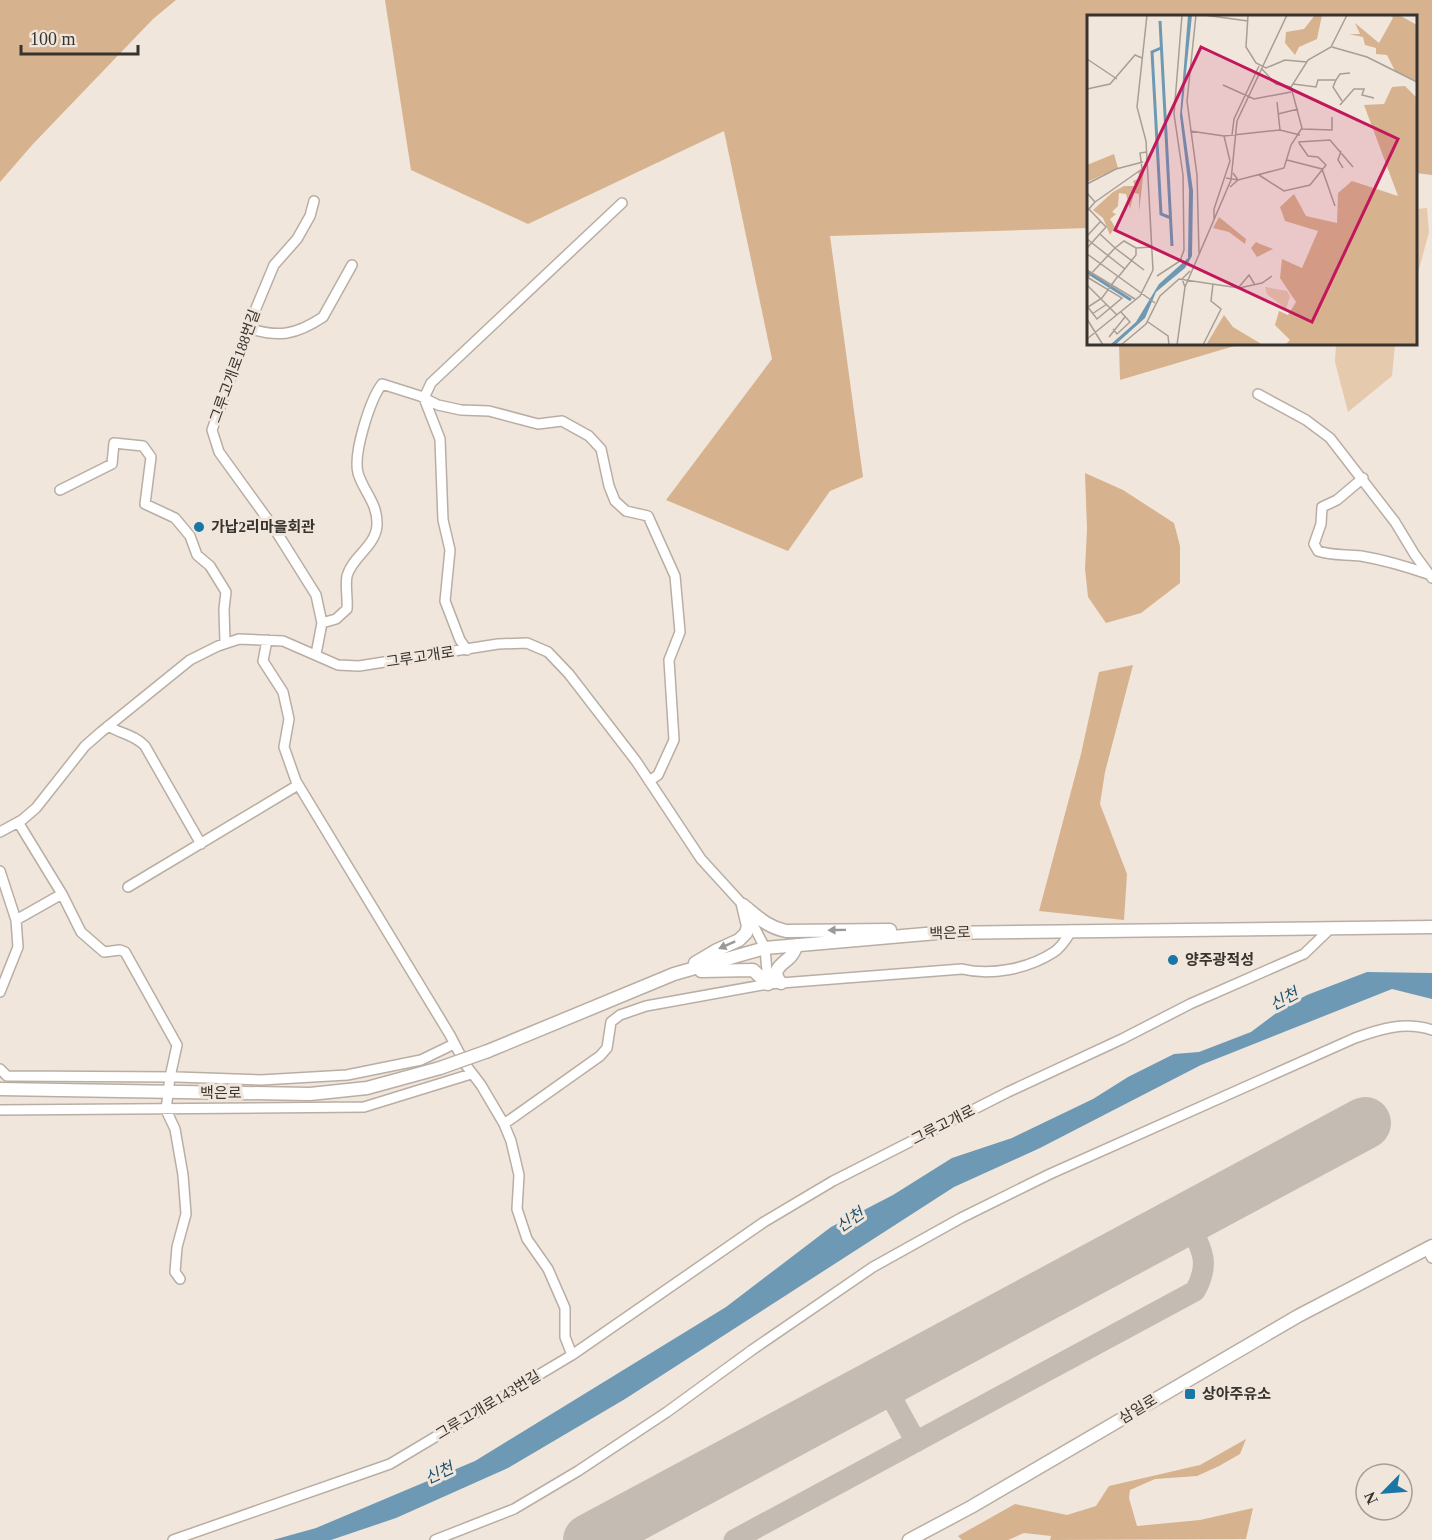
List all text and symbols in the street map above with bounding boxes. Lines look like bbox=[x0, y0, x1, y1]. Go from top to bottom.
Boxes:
inset map bbox=[1087, 15, 1417, 345]
scale bar bbox=[21, 18, 138, 56]
text: 100 m bbox=[30, 29, 76, 49]
street label: 그루고개로188번길 bbox=[207, 307, 263, 425]
place label: 가납2리마을회관 bbox=[211, 519, 315, 535]
marker: 가납2리마을회관 bbox=[192, 520, 206, 534]
street label: 그루고개로 bbox=[385, 644, 455, 670]
street label: 백은로 bbox=[929, 924, 971, 942]
one-way arrow bbox=[827, 925, 846, 935]
one-way arrow bbox=[718, 940, 736, 950]
place label: 양주광적성 bbox=[1185, 952, 1254, 968]
marker: 양주광적성 bbox=[1166, 953, 1180, 967]
water label: 신천 bbox=[1267, 984, 1303, 1013]
street label: 백은로 bbox=[200, 1085, 242, 1101]
street label: 그루고개로 bbox=[909, 1102, 977, 1148]
water label: 신천 bbox=[833, 1203, 869, 1235]
street label: 그루고개로143번길 bbox=[433, 1367, 543, 1443]
place label: 상아주유소 bbox=[1202, 1386, 1271, 1402]
marker: 상아주유소 bbox=[1183, 1387, 1197, 1401]
street label: 삼일로 bbox=[1116, 1391, 1160, 1427]
water label: 신천 bbox=[422, 1458, 458, 1487]
north arrow bbox=[1354, 1462, 1414, 1522]
text: N bbox=[1361, 1489, 1381, 1507]

